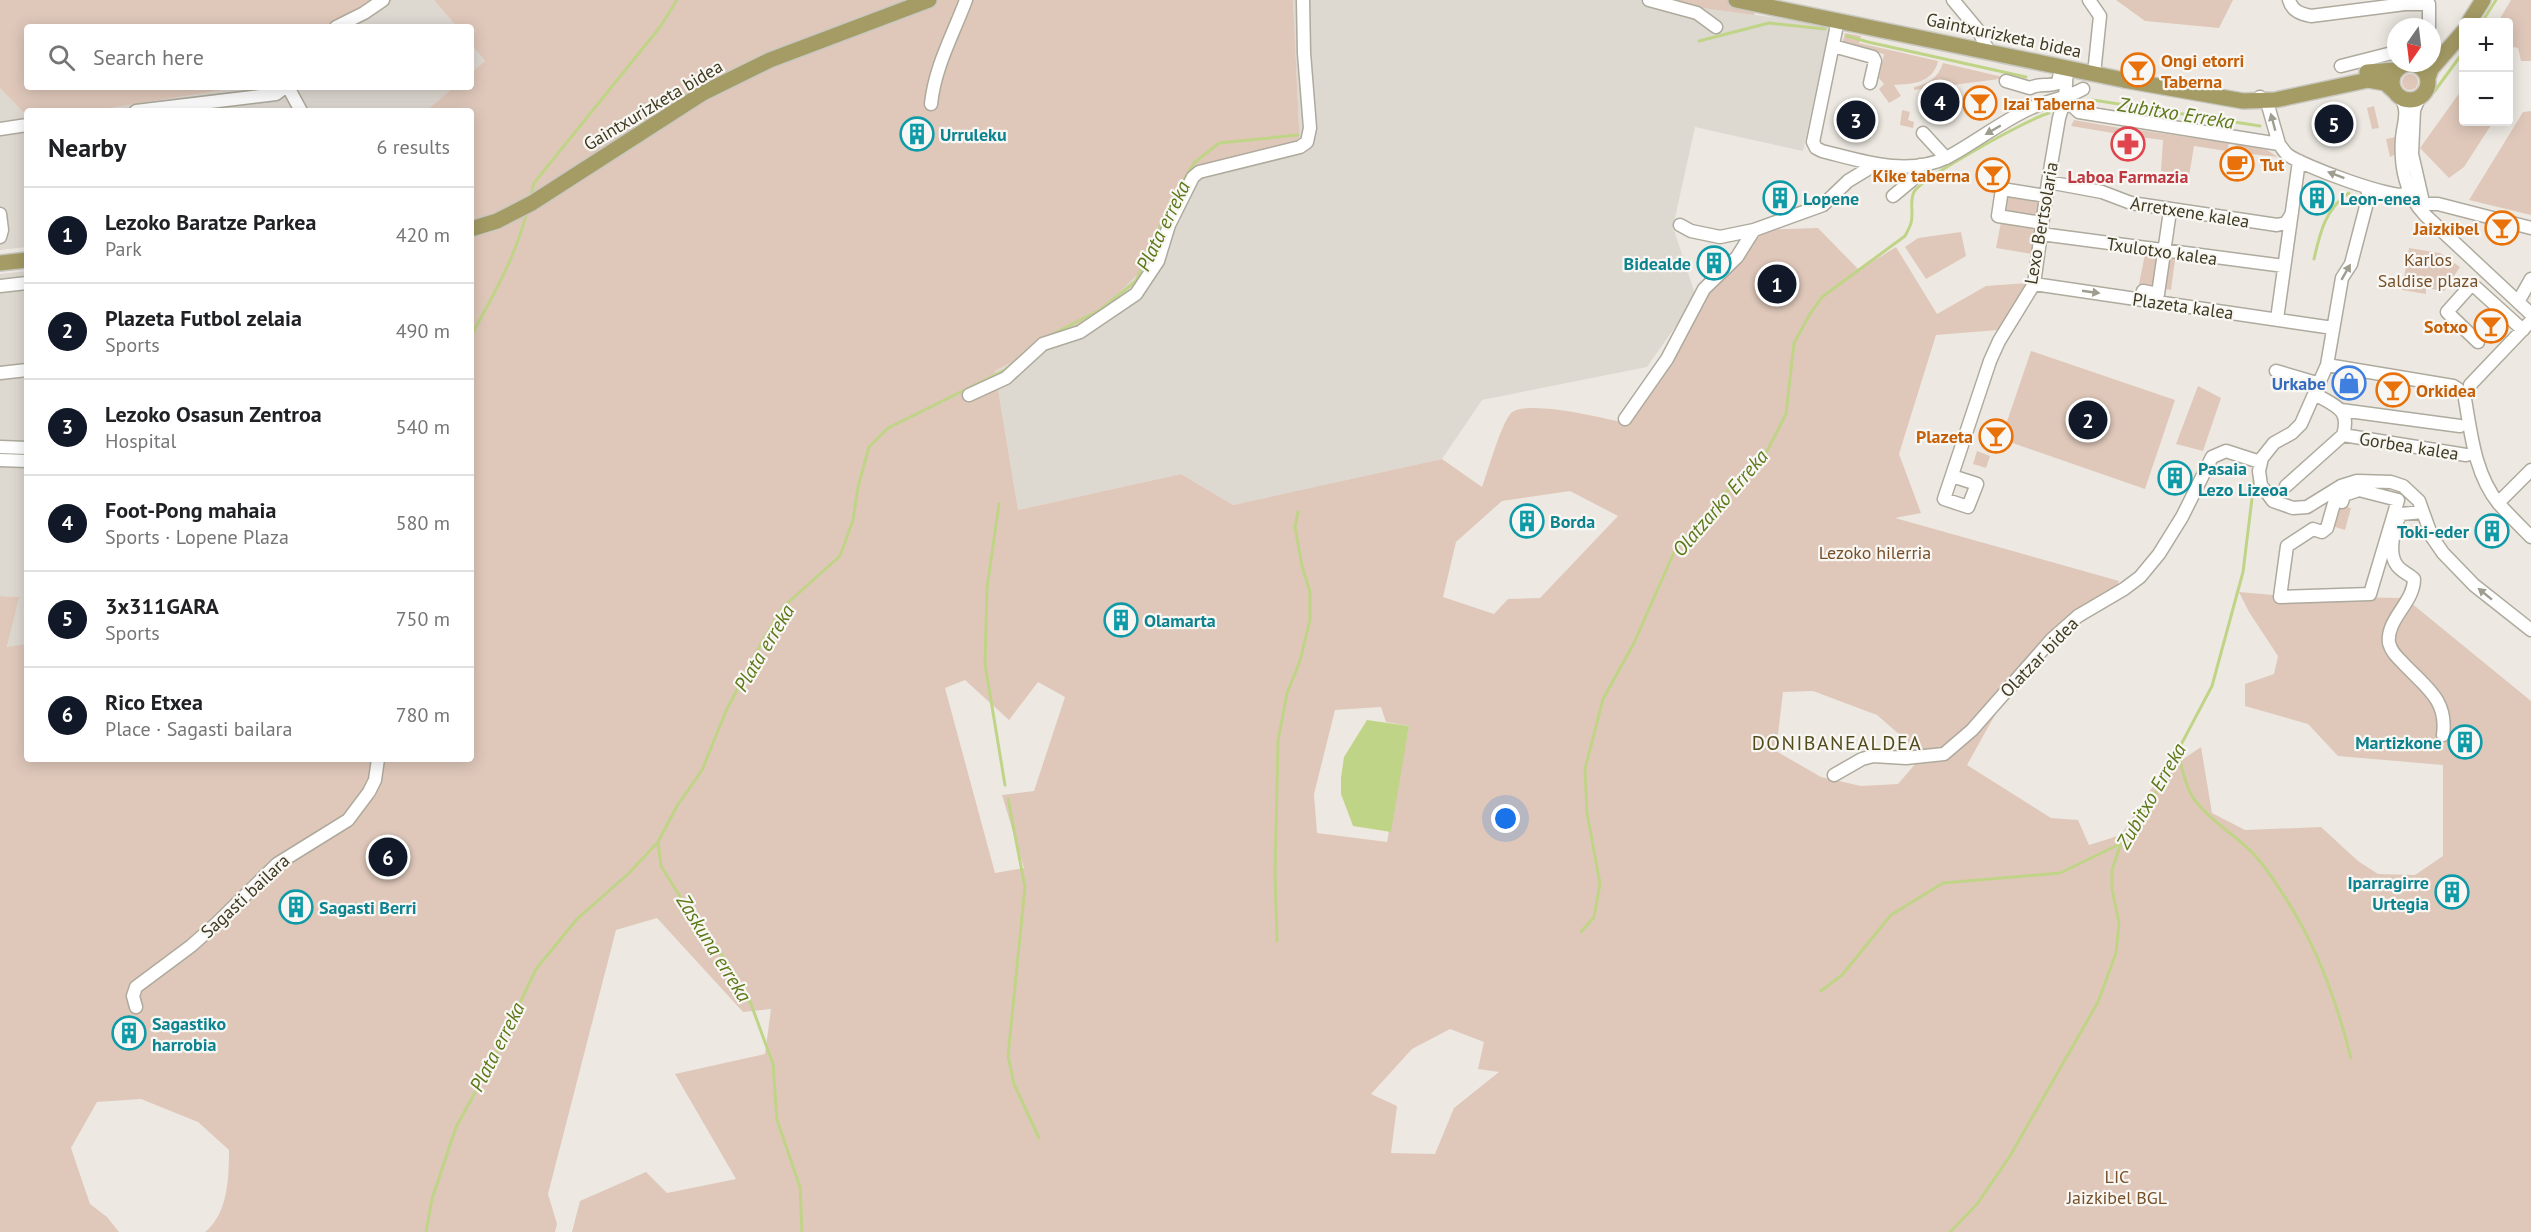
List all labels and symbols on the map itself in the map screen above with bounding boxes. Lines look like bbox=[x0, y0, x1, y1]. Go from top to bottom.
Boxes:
street label: Gaintxurizketa bidea bbox=[1924, 7, 2084, 63]
north arrow bbox=[2387, 18, 2441, 72]
place label: Ongi etorri Taberna bbox=[2161, 49, 2244, 93]
bar icon: Ongi etorri Taberna bbox=[2120, 52, 2156, 88]
street label: Gaintxurizketa bidea bbox=[579, 54, 727, 156]
pin: 4 bbox=[1920, 80, 1960, 124]
bar icon: Izai Taberna bbox=[1962, 85, 1998, 121]
water label: Zubitxo Erreka bbox=[2115, 91, 2236, 135]
place label: Izai Taberna bbox=[2003, 92, 2095, 115]
pin: 3 bbox=[1836, 98, 1876, 142]
pin: 5 bbox=[2314, 102, 2354, 146]
one-way arrow bbox=[2268, 113, 2277, 131]
building icon: Urruleku bbox=[899, 116, 935, 152]
place label: Urruleku bbox=[940, 123, 1007, 146]
one-way arrow bbox=[1985, 125, 2001, 136]
pharmacy icon: Laboa Farmazia bbox=[2110, 126, 2146, 162]
cafe icon: Tut bbox=[2219, 146, 2255, 182]
place label: Tut bbox=[2260, 153, 2285, 176]
bar icon: Kike taberna bbox=[1975, 157, 2011, 193]
street label: Lexo Bertsolaria bbox=[2019, 160, 2063, 286]
place label: Kike taberna bbox=[1873, 164, 1970, 187]
place label: Laboa Farmazia bbox=[2068, 165, 2188, 188]
one-way arrow bbox=[2327, 170, 2345, 180]
water label: Plata erreka bbox=[1130, 177, 1196, 275]
building icon: Lopene bbox=[1762, 180, 1798, 216]
building icon: Leon-enea bbox=[2299, 180, 2335, 216]
place label: Lopene bbox=[1803, 187, 1859, 210]
place label: Leon-enea bbox=[2340, 187, 2421, 210]
street label: Arretxene kalea bbox=[2129, 191, 2251, 233]
bar icon: Jaizkibel bbox=[2484, 210, 2520, 246]
place label: Jaizkibel bbox=[2412, 217, 2480, 240]
street label: Txulotxo kalea bbox=[2105, 232, 2219, 270]
building icon: Bidealde bbox=[1696, 245, 1732, 281]
park label: Karlos Saldise plaza bbox=[2378, 248, 2478, 292]
place label: Bidealde bbox=[1624, 252, 1691, 275]
pin: 1 bbox=[1758, 262, 1796, 306]
one-way arrow bbox=[2341, 263, 2351, 280]
one-way arrow bbox=[2082, 288, 2101, 297]
street label: Plazeta kalea bbox=[2131, 288, 2235, 324]
bar icon: Sotxo bbox=[2473, 308, 2509, 344]
place label: Sotxo bbox=[2424, 315, 2468, 338]
shop icon: Urkabe bbox=[2331, 365, 2367, 401]
place label: Urkabe bbox=[2272, 372, 2326, 395]
bar icon: Orkidea bbox=[2375, 372, 2411, 408]
place label: Orkidea bbox=[2416, 379, 2476, 402]
pin: 2 bbox=[2068, 398, 2108, 442]
bar icon: Plazeta bbox=[1978, 418, 2014, 454]
place label: Plazeta bbox=[1916, 425, 1973, 448]
street label: Gorbea kalea bbox=[2358, 427, 2460, 465]
water label: Olatzarko Erreka bbox=[1666, 444, 1774, 562]
place label: Pasaia Lezo Lizeoa bbox=[2198, 457, 2288, 501]
building icon: Pasaia Lezo Lizeoa bbox=[2157, 460, 2193, 496]
building icon: Borda bbox=[1509, 503, 1545, 539]
place label: Borda bbox=[1550, 510, 1595, 533]
building icon: Toki-eder bbox=[2474, 513, 2510, 549]
place label: Toki-eder bbox=[2397, 520, 2470, 543]
park label: Lezoko hilerria bbox=[1819, 541, 1931, 564]
one-way arrow bbox=[2477, 587, 2493, 600]
water label: Plata erreka bbox=[728, 600, 800, 696]
building icon: Olamarta bbox=[1103, 602, 1139, 638]
place label: Olamarta bbox=[1144, 609, 1216, 632]
street label: Olatzar bidea bbox=[1995, 612, 2083, 702]
building icon: Martizkone bbox=[2447, 724, 2483, 760]
district label: DONIBANEALDEA bbox=[1752, 730, 1922, 756]
place label: Martizkone bbox=[2355, 731, 2442, 754]
water label: Zubitxo Erreka bbox=[2110, 738, 2192, 854]
your location bbox=[1491, 804, 1520, 833]
pin: 6 bbox=[368, 834, 408, 880]
street label: Sagasti bailara bbox=[196, 849, 294, 943]
place label: Iparragirre Urtegia bbox=[2347, 871, 2429, 915]
building icon: Iparragirre Urtegia bbox=[2434, 874, 2470, 910]
water label: Zaskuna erreka bbox=[670, 888, 758, 1007]
building icon: Sagasti Berri bbox=[278, 889, 314, 925]
place label: Sagasti Berri bbox=[319, 896, 417, 919]
water label: Plata erreka bbox=[463, 998, 531, 1096]
place label: Sagastiko harrobia bbox=[152, 1012, 226, 1056]
building icon: Sagastiko harrobia bbox=[111, 1015, 147, 1051]
park label: LIC Jaizkibel BGL bbox=[2066, 1165, 2167, 1209]

